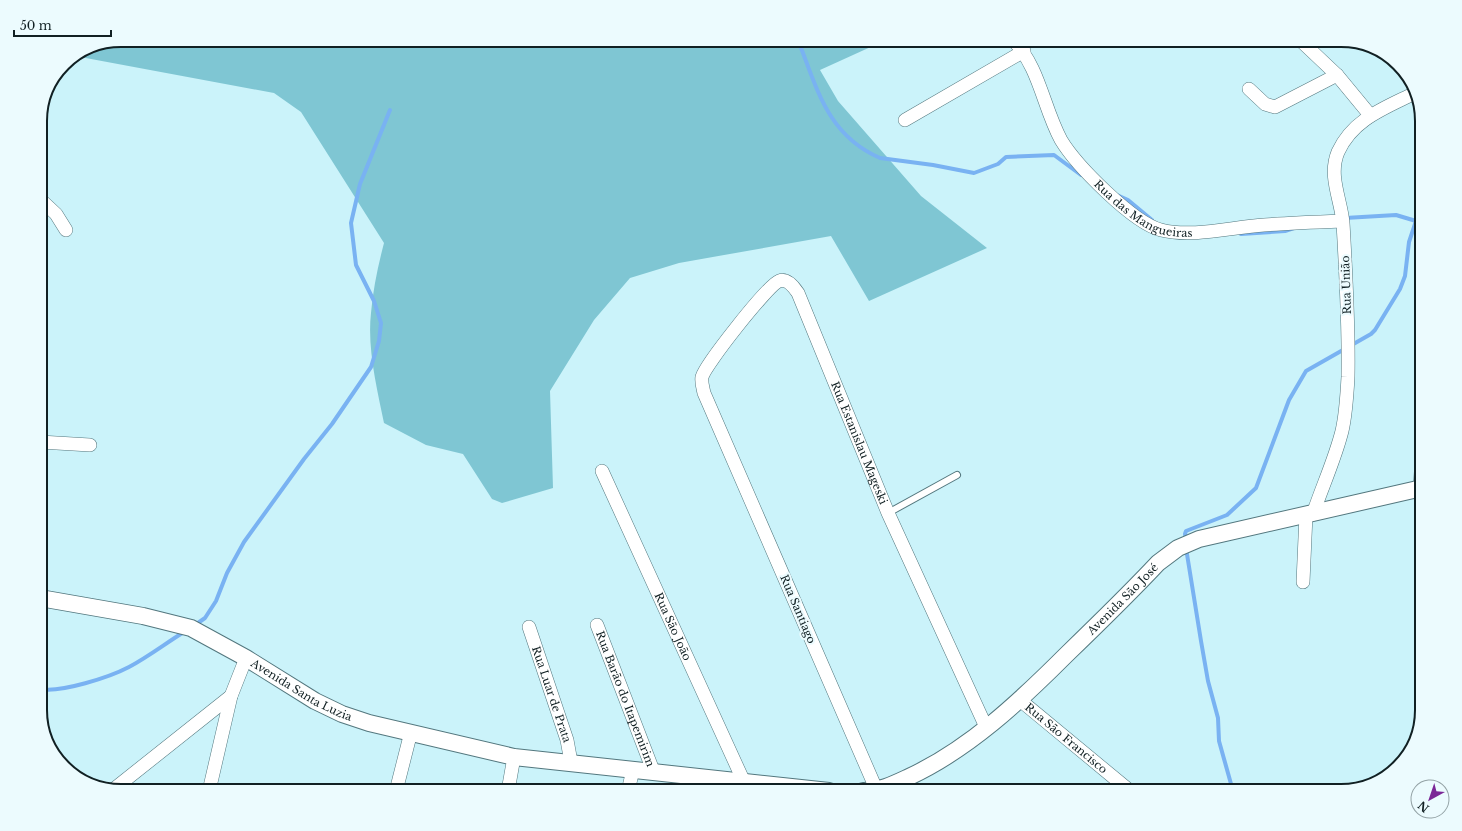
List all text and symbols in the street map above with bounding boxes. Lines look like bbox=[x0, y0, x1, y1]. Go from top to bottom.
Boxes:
scale bar bbox=[14, 12, 111, 38]
text: 50 m bbox=[20, 18, 52, 33]
street label: Rua das Mangueiras bbox=[1091, 177, 1193, 240]
street label: Rua União bbox=[1338, 255, 1354, 315]
street label: Rua Estanislau Mageski bbox=[828, 379, 891, 507]
street label: Avenida São José bbox=[1084, 560, 1161, 638]
street label: Rua Santiago bbox=[777, 572, 819, 646]
street label: Rua São João bbox=[651, 590, 695, 663]
street label: Rua Barão do Itapemirim bbox=[593, 629, 658, 769]
street label: Rua Luar de Prata bbox=[529, 644, 575, 745]
street label: Avenida Santa Luzia bbox=[248, 655, 355, 724]
street label: Rua São Francisco bbox=[1022, 700, 1110, 776]
north arrow bbox=[1410, 779, 1450, 819]
text: N bbox=[1415, 798, 1432, 815]

